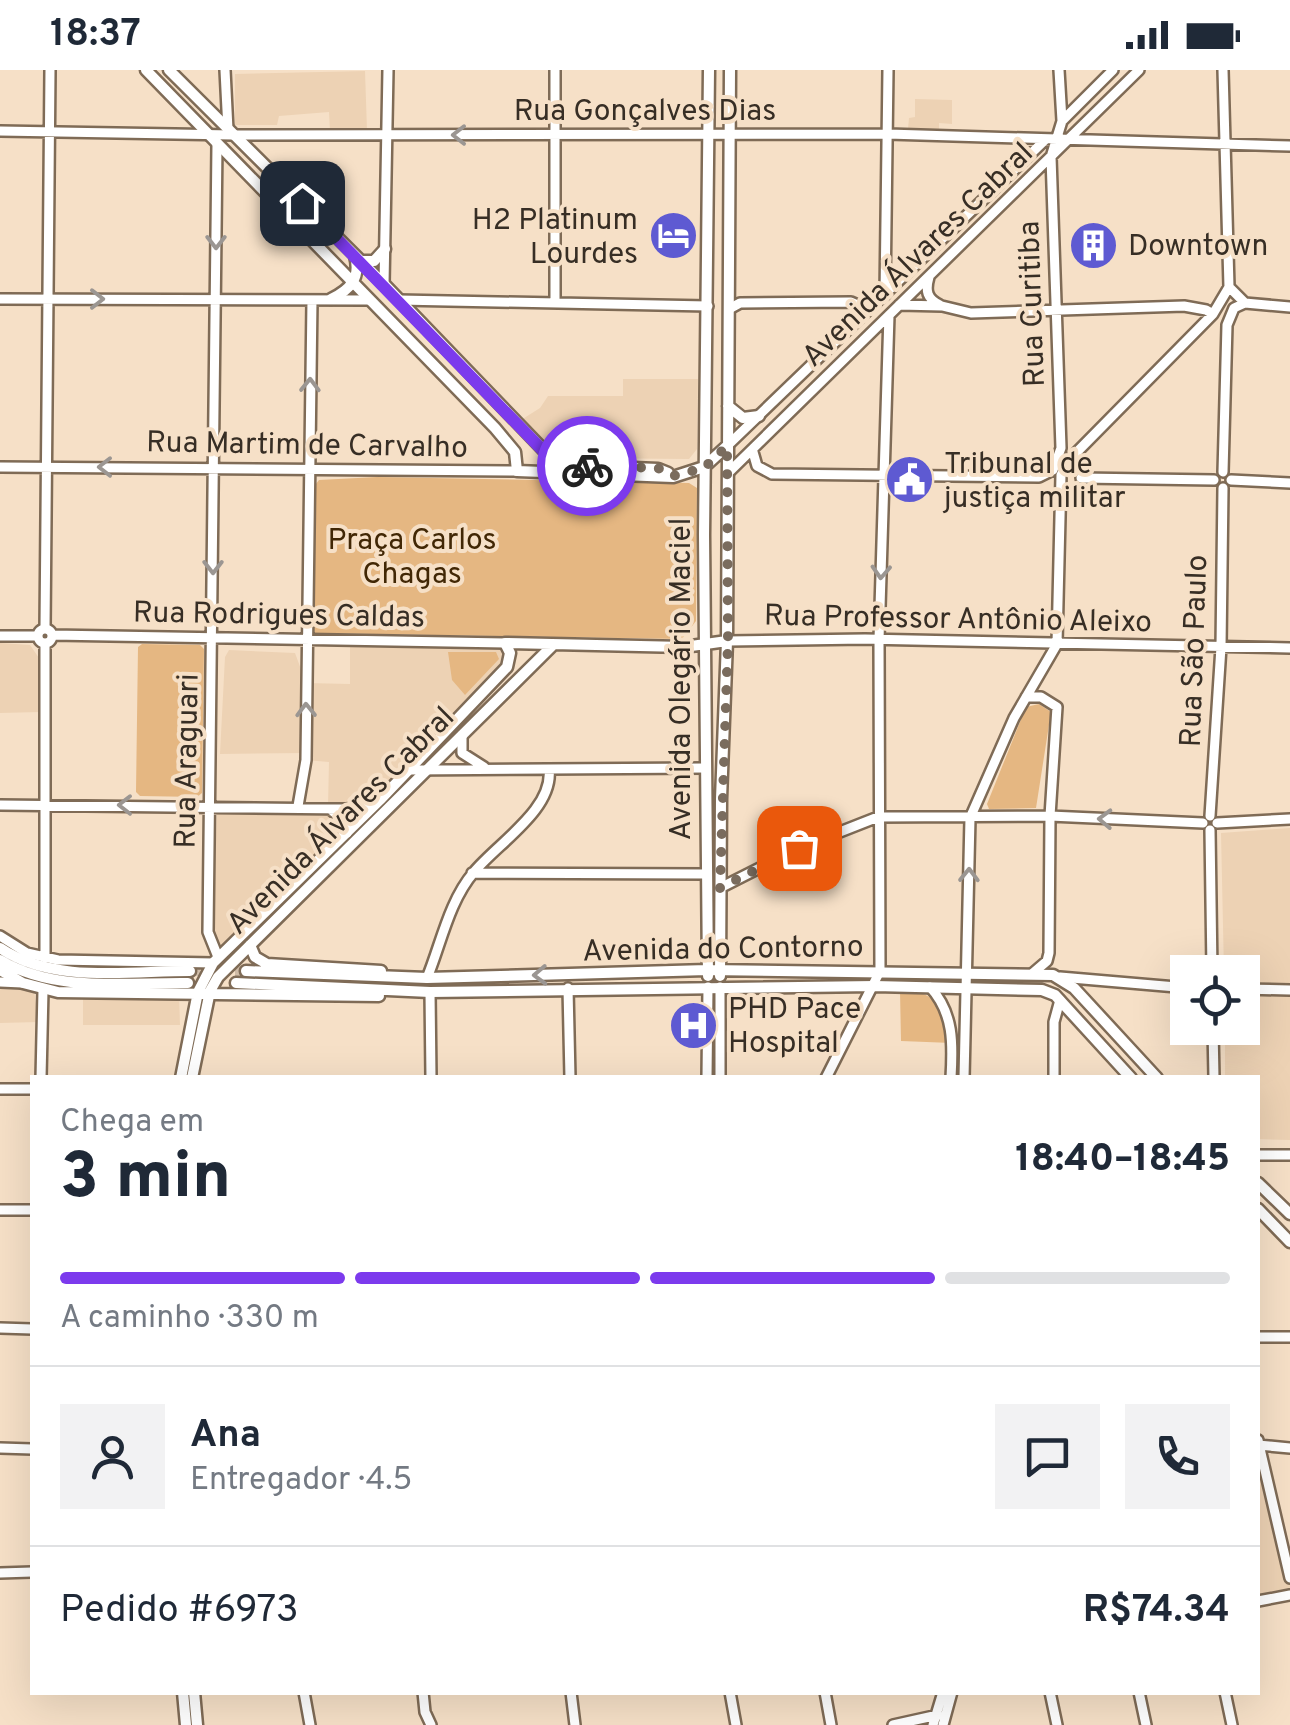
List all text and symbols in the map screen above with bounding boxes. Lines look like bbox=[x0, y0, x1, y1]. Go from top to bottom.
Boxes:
text: 18:37 bbox=[50, 11, 141, 60]
street label: Rua Gonçalves Dias bbox=[514, 94, 776, 131]
one-way arrow bbox=[450, 124, 466, 146]
street label: Avenida Álvares Cabral bbox=[794, 134, 1042, 376]
pin bbox=[260, 161, 345, 246]
icon: home bbox=[275, 176, 330, 231]
place label: H2 Platinum Lourdes bbox=[472, 203, 638, 274]
hotel icon: H2 Platinum Lourdes bbox=[647, 210, 699, 262]
building icon: Downtown bbox=[1067, 219, 1119, 271]
street label: Rua Curitiba bbox=[1012, 220, 1055, 388]
place label: Downtown bbox=[1128, 229, 1268, 266]
one-way arrow bbox=[205, 234, 227, 250]
one-way arrow bbox=[90, 288, 106, 310]
one-way arrow bbox=[299, 376, 320, 392]
courier bbox=[537, 416, 637, 516]
street label: Rua Martim de Carvalho bbox=[146, 425, 468, 468]
icon: bike bbox=[560, 439, 615, 494]
place label: Tribunal de justiça militar bbox=[942, 447, 1126, 518]
public building icon: Tribunal de justiça militar bbox=[883, 454, 935, 506]
one-way arrow bbox=[96, 456, 112, 478]
street label: Avenida Olegário Maciel bbox=[664, 518, 701, 840]
park label: Praça Carlos Chagas bbox=[327, 523, 497, 594]
street label: Rua São Paulo bbox=[1174, 554, 1217, 748]
one-way arrow bbox=[203, 559, 224, 575]
one-way arrow bbox=[871, 564, 892, 580]
street label: Rua Rodrigues Caldas bbox=[133, 595, 425, 638]
street label: Rua Professor Antônio Aleixo bbox=[764, 599, 1152, 642]
street label: Rua Araguari bbox=[168, 673, 209, 849]
street label: Avenida Álvares Cabral bbox=[219, 699, 463, 943]
one-way arrow bbox=[295, 701, 317, 716]
one-way arrow bbox=[117, 794, 132, 816]
pin bbox=[757, 806, 842, 891]
one-way arrow bbox=[1097, 809, 1113, 830]
icon: bag bbox=[772, 821, 827, 876]
one-way arrow bbox=[958, 867, 980, 882]
street label: Avenida do Contorno bbox=[582, 930, 864, 971]
map controls bbox=[1170, 955, 1260, 1045]
button: locate bbox=[1170, 955, 1260, 1045]
one-way arrow bbox=[532, 965, 548, 986]
place label: PHD Pace Hospital bbox=[728, 992, 861, 1063]
hospital icon: PHD Pace Hospital bbox=[667, 999, 719, 1051]
text: Chega em bbox=[60, 1103, 204, 1143]
text: 18:40–18:45 bbox=[1015, 1136, 1230, 1185]
text: 3 min bbox=[60, 1139, 231, 1221]
text: A caminho · 330 m bbox=[60, 1299, 319, 1339]
button: person bbox=[60, 1404, 165, 1509]
button: chat bbox=[995, 1404, 1100, 1509]
button: phone bbox=[1125, 1404, 1230, 1509]
text: Ana bbox=[190, 1412, 261, 1461]
text: Entregador · 4.5 bbox=[190, 1461, 412, 1501]
text: Pedido #6973 bbox=[60, 1587, 299, 1636]
text: R$74.34 bbox=[1083, 1587, 1230, 1636]

